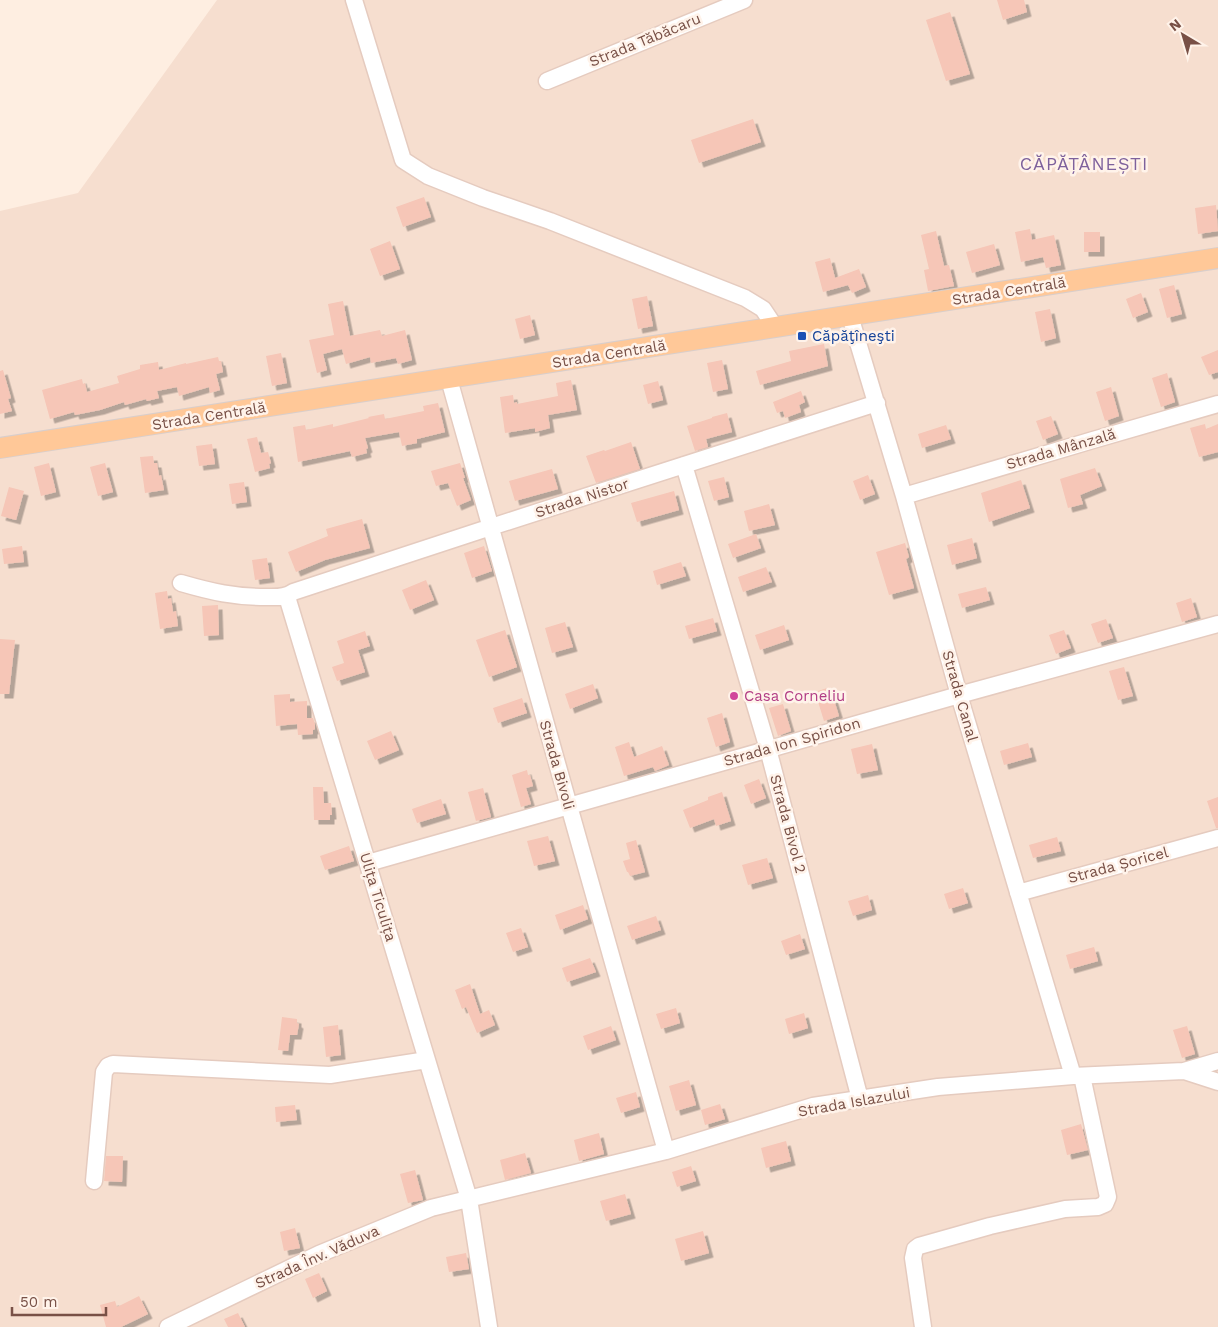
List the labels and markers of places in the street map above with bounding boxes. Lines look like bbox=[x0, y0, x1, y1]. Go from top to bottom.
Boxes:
place label: Căpăţîneşti bbox=[812, 327, 895, 345]
marker: Căpăţîneşti bbox=[796, 330, 808, 342]
place label: Casa Corneliu bbox=[744, 687, 845, 705]
marker: Casa Corneliu bbox=[728, 690, 740, 702]

